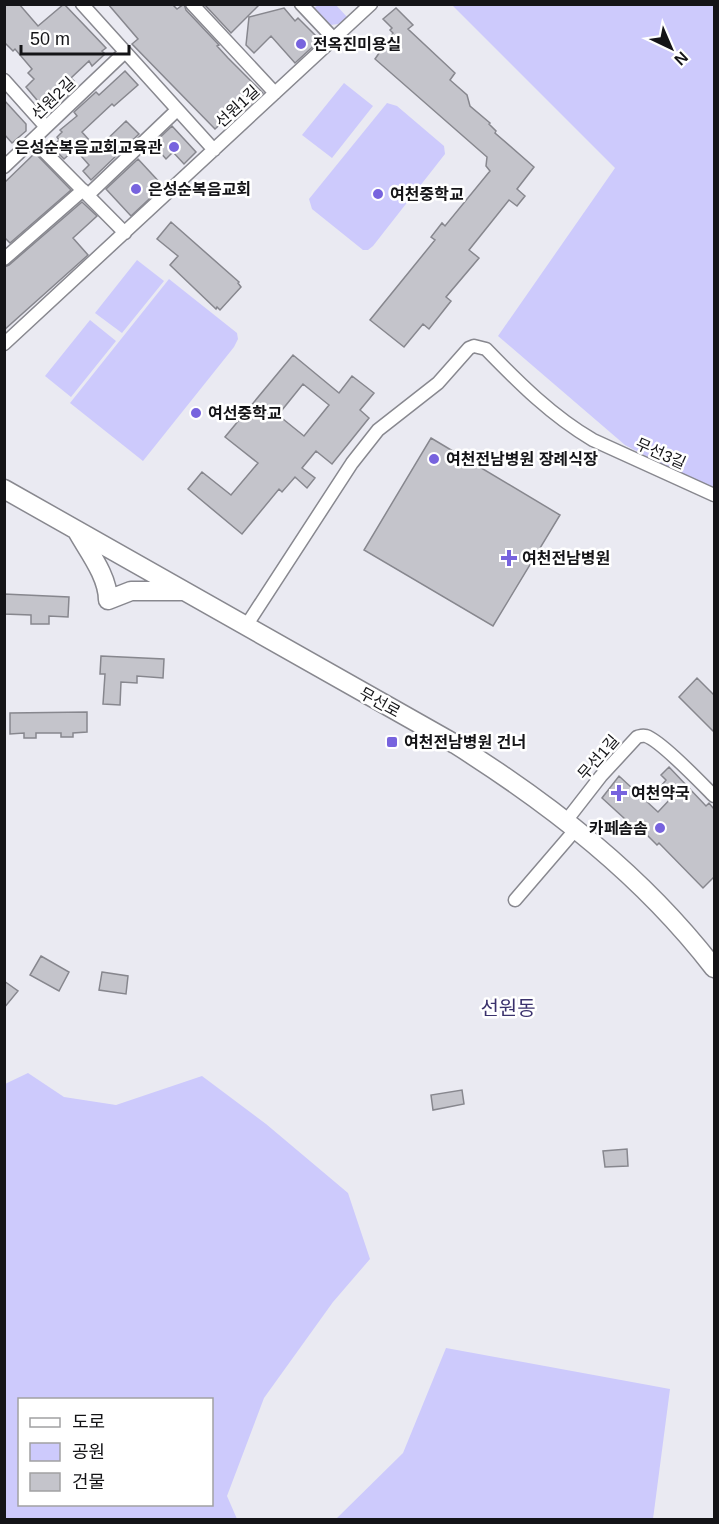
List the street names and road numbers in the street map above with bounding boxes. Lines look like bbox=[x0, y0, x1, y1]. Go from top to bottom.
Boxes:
street label: 선원2길 bbox=[28, 74, 78, 123]
street label: 선원1길 bbox=[212, 82, 263, 131]
street label: 무선3길 bbox=[633, 435, 688, 472]
street label: 무선로 bbox=[356, 684, 403, 721]
street label: 무선1길 bbox=[575, 732, 622, 783]

